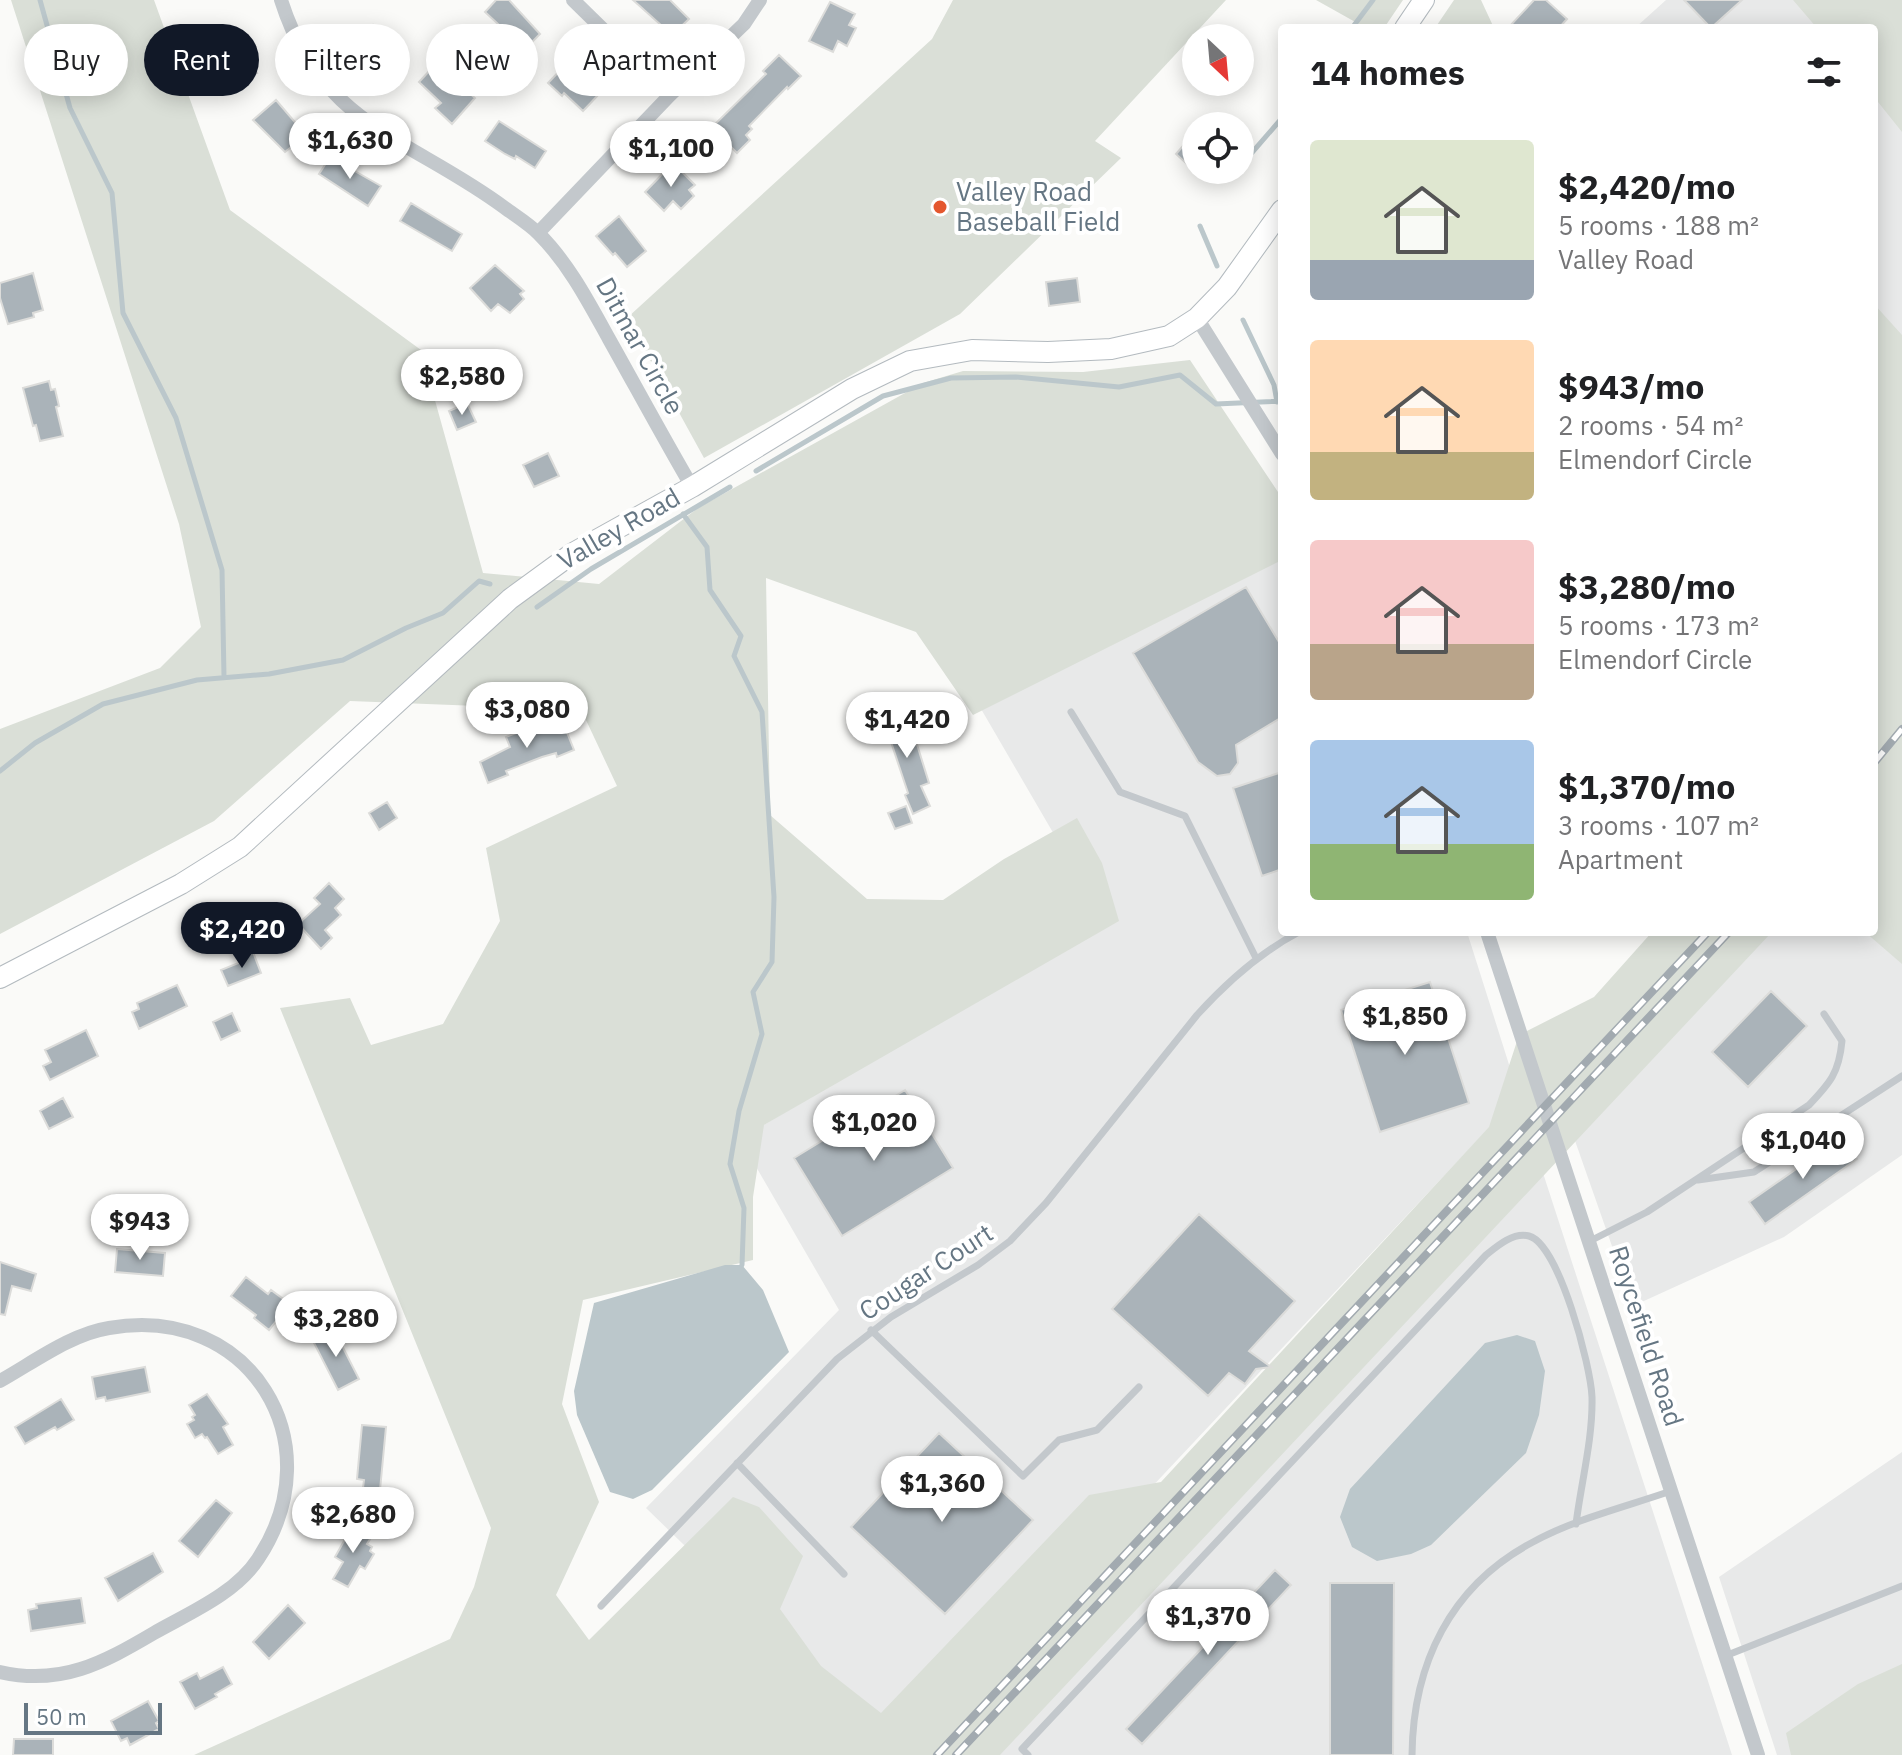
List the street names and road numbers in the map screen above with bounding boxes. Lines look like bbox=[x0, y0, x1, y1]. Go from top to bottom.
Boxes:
street label: Ditmar Circle bbox=[589, 271, 693, 420]
street label: Valley Road bbox=[551, 479, 686, 577]
street label: Cougar Court bbox=[852, 1215, 999, 1327]
street label: Roycefield Road bbox=[1602, 1241, 1692, 1430]

